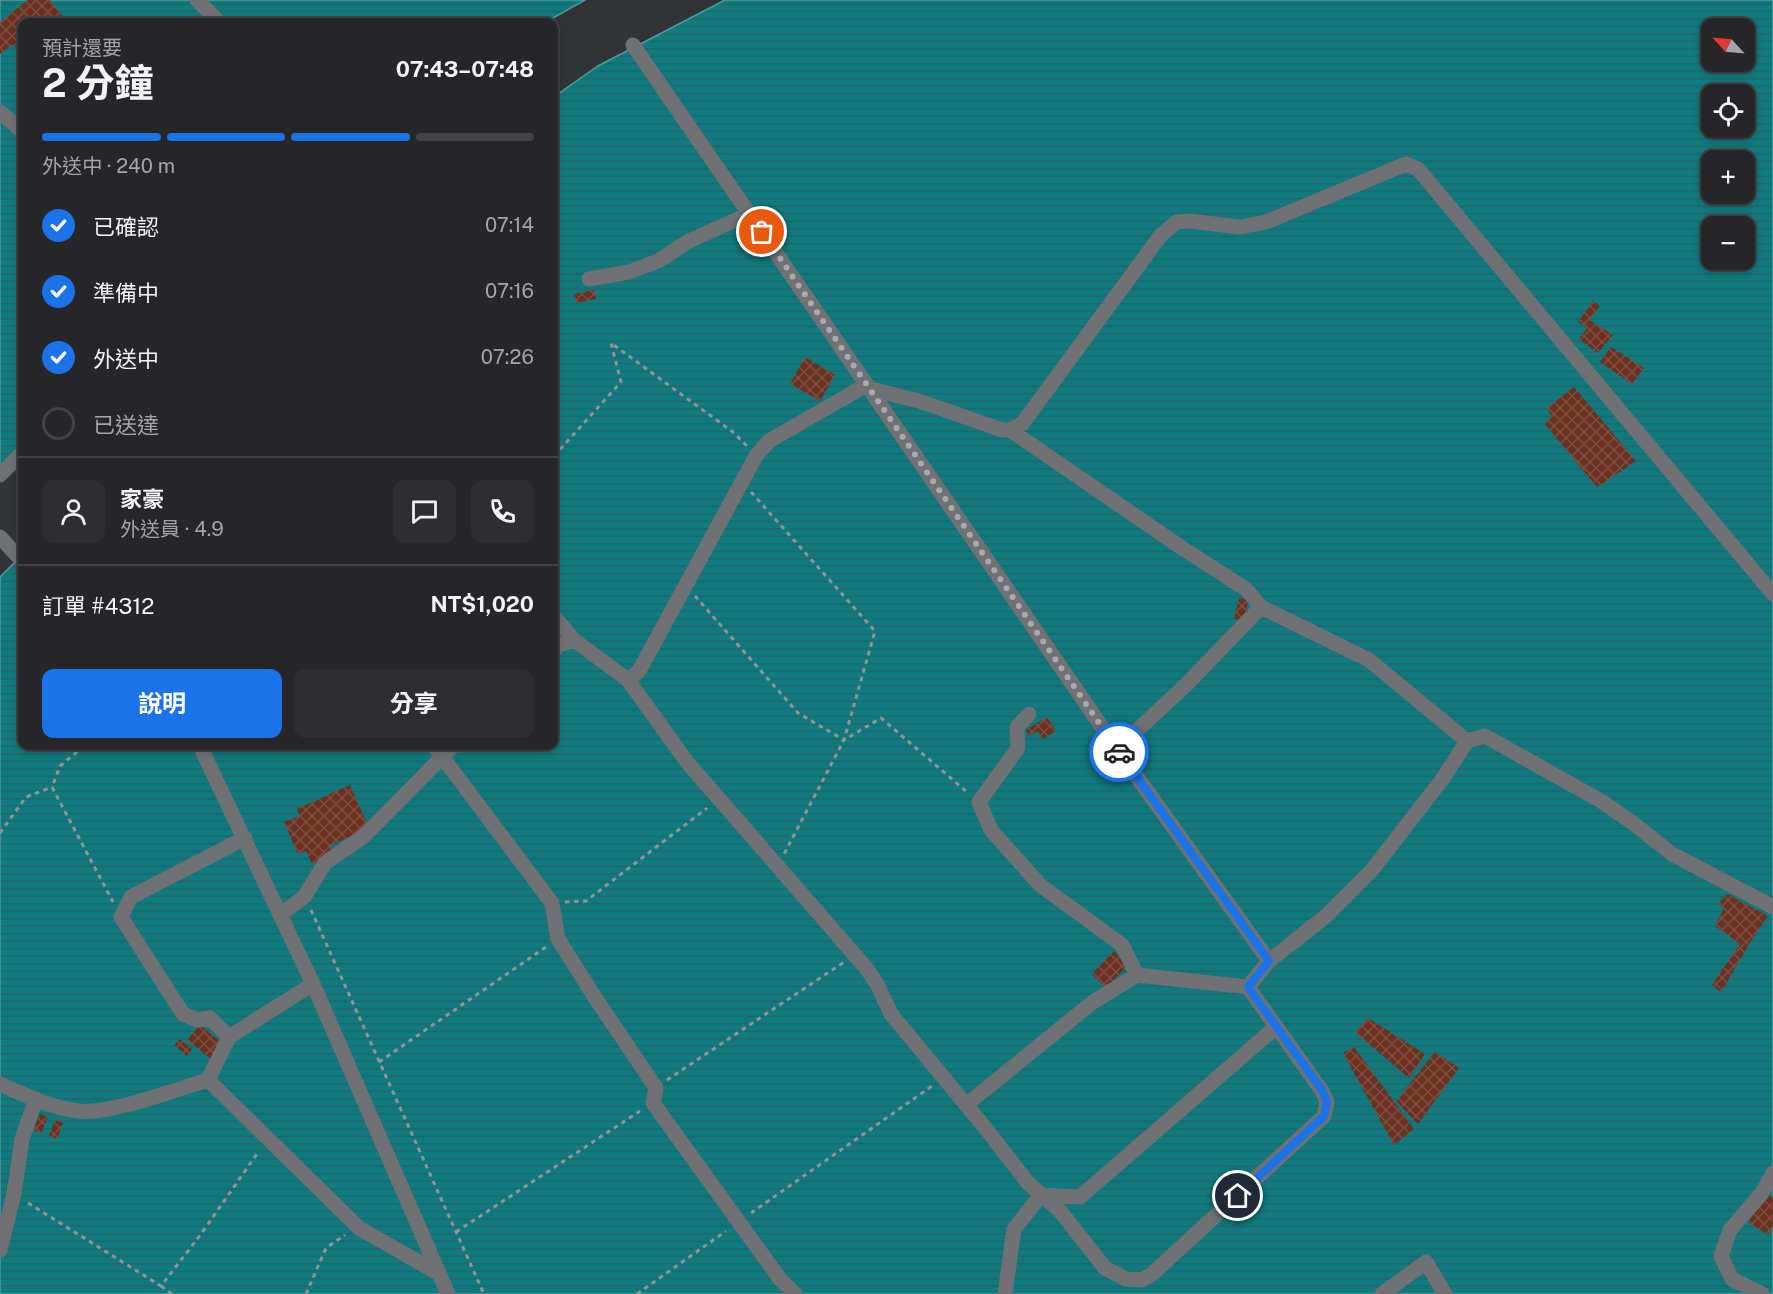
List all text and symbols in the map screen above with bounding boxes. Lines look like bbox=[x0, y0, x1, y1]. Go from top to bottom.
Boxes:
north arrow bbox=[1701, 18, 1755, 72]
map controls bbox=[1701, 18, 1755, 270]
text: 預計還要 bbox=[42, 36, 122, 60]
text: 07:43–07:48 bbox=[396, 56, 534, 82]
text: 2 分鐘 bbox=[42, 60, 154, 106]
button: locate bbox=[1701, 84, 1755, 138]
button: + bbox=[1701, 150, 1755, 204]
text: 外送中 · 240 m bbox=[42, 154, 175, 178]
pin bbox=[736, 206, 787, 257]
icon: check bbox=[42, 209, 75, 242]
text: 07:14 bbox=[485, 213, 534, 237]
text: 已確認 bbox=[93, 214, 159, 240]
icon: bag bbox=[745, 215, 778, 248]
button: − bbox=[1701, 216, 1755, 270]
icon: check bbox=[42, 275, 75, 308]
text: 07:16 bbox=[485, 279, 534, 303]
text: 準備中 bbox=[93, 280, 159, 306]
icon: check bbox=[42, 341, 75, 374]
text: 07:26 bbox=[481, 345, 534, 369]
text: 外送中 bbox=[93, 346, 159, 372]
text: 已送達 bbox=[93, 412, 159, 438]
button: person bbox=[42, 480, 105, 543]
button: chat bbox=[393, 480, 456, 543]
button: phone bbox=[471, 480, 534, 543]
text: 家豪 bbox=[120, 486, 164, 512]
text: 外送員 · 4.9 bbox=[120, 517, 224, 541]
text: NT$1,020 bbox=[430, 591, 534, 617]
text: 訂單 #4312 bbox=[42, 593, 154, 619]
button: 說明 bbox=[42, 669, 282, 738]
button: 分享 bbox=[294, 669, 534, 738]
courier bbox=[1089, 722, 1149, 782]
icon: car bbox=[1103, 736, 1136, 769]
pin bbox=[1212, 1170, 1263, 1221]
icon: home bbox=[1221, 1179, 1254, 1212]

